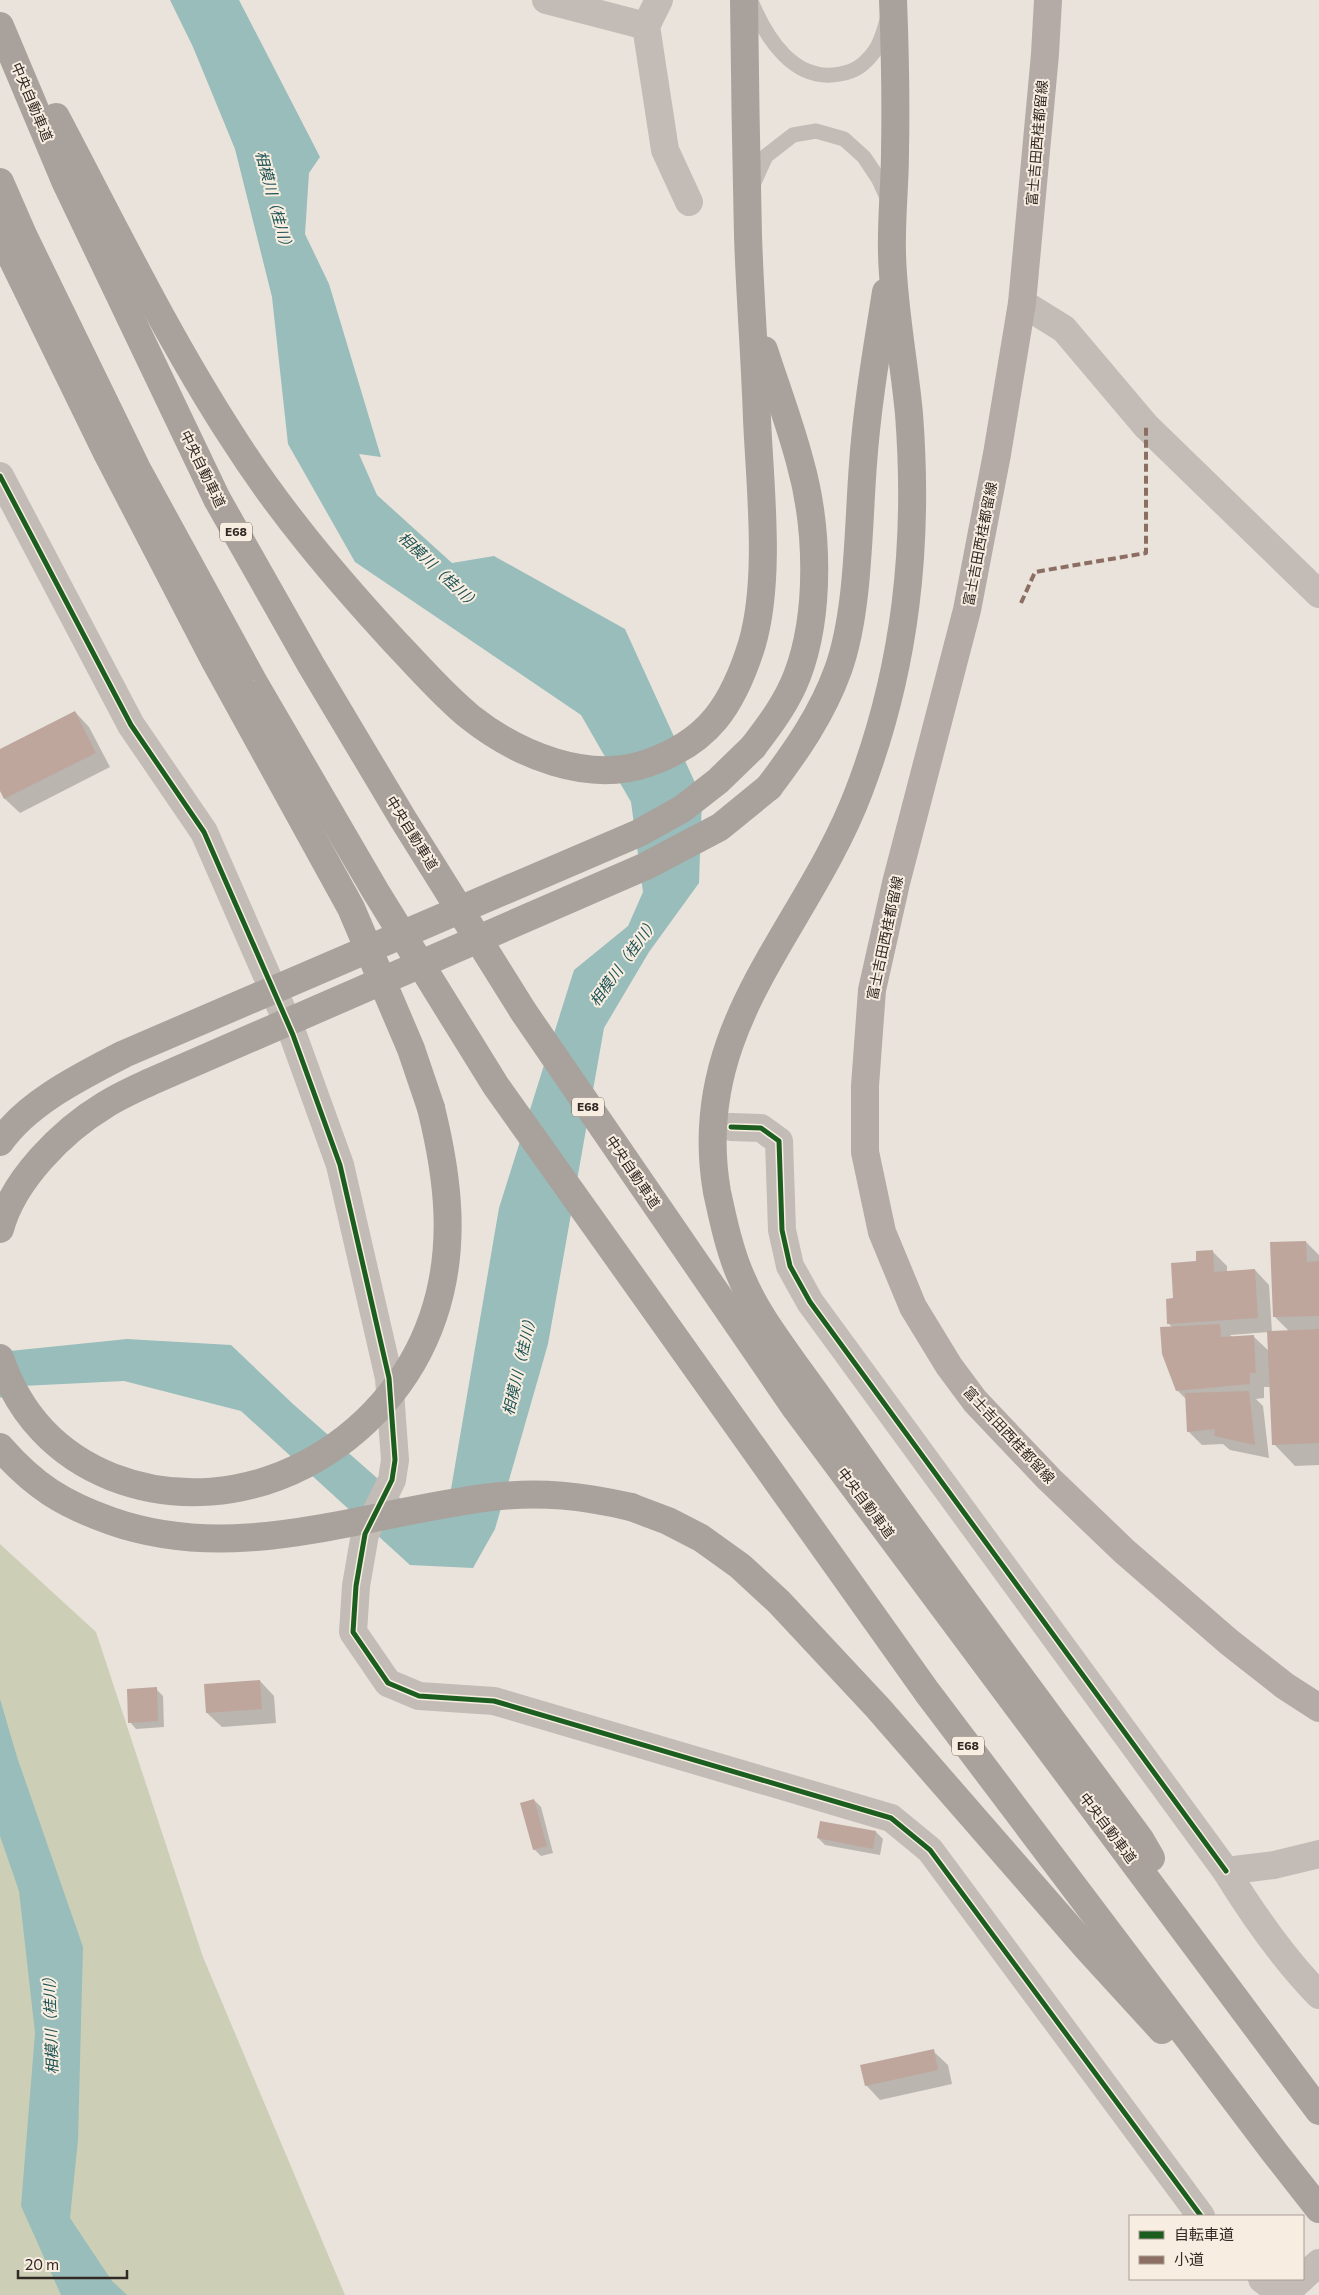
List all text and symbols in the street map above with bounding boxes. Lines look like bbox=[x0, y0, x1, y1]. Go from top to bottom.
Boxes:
street label: 中央自動車道 bbox=[8, 60, 57, 144]
street label: 富士吉田西桂都留線 bbox=[1023, 79, 1050, 206]
water label: 相模川（桂川） bbox=[253, 149, 297, 255]
street label: 中央自動車道 bbox=[177, 427, 230, 510]
street label: 富士吉田西桂都留線 bbox=[959, 480, 1000, 607]
road number: E68 bbox=[220, 522, 252, 542]
water label: 相模川（桂川） bbox=[395, 528, 484, 613]
street label: 中央自動車道 bbox=[383, 793, 442, 873]
street label: 富士吉田西桂都留線 bbox=[863, 875, 906, 1001]
water label: 相模川（桂川） bbox=[585, 914, 661, 1009]
road number: E68 bbox=[572, 1098, 604, 1116]
street label: 中央自動車道 bbox=[603, 1132, 664, 1211]
water label: 相模川（桂川） bbox=[498, 1311, 540, 1417]
street label: 富士吉田西桂都留線 bbox=[960, 1383, 1059, 1487]
street label: 中央自動車道 bbox=[834, 1464, 898, 1541]
road number: E68 bbox=[952, 1736, 984, 1755]
street label: 中央自動車道 bbox=[1076, 1789, 1140, 1866]
water label: 相模川（桂川） bbox=[39, 1969, 61, 2075]
legend bbox=[1129, 2215, 1304, 2280]
text: 自転車道 bbox=[1174, 2225, 1234, 2243]
scale bar bbox=[18, 2248, 126, 2280]
text: 小道 bbox=[1174, 2250, 1204, 2268]
text: 20 m bbox=[25, 2255, 59, 2273]

